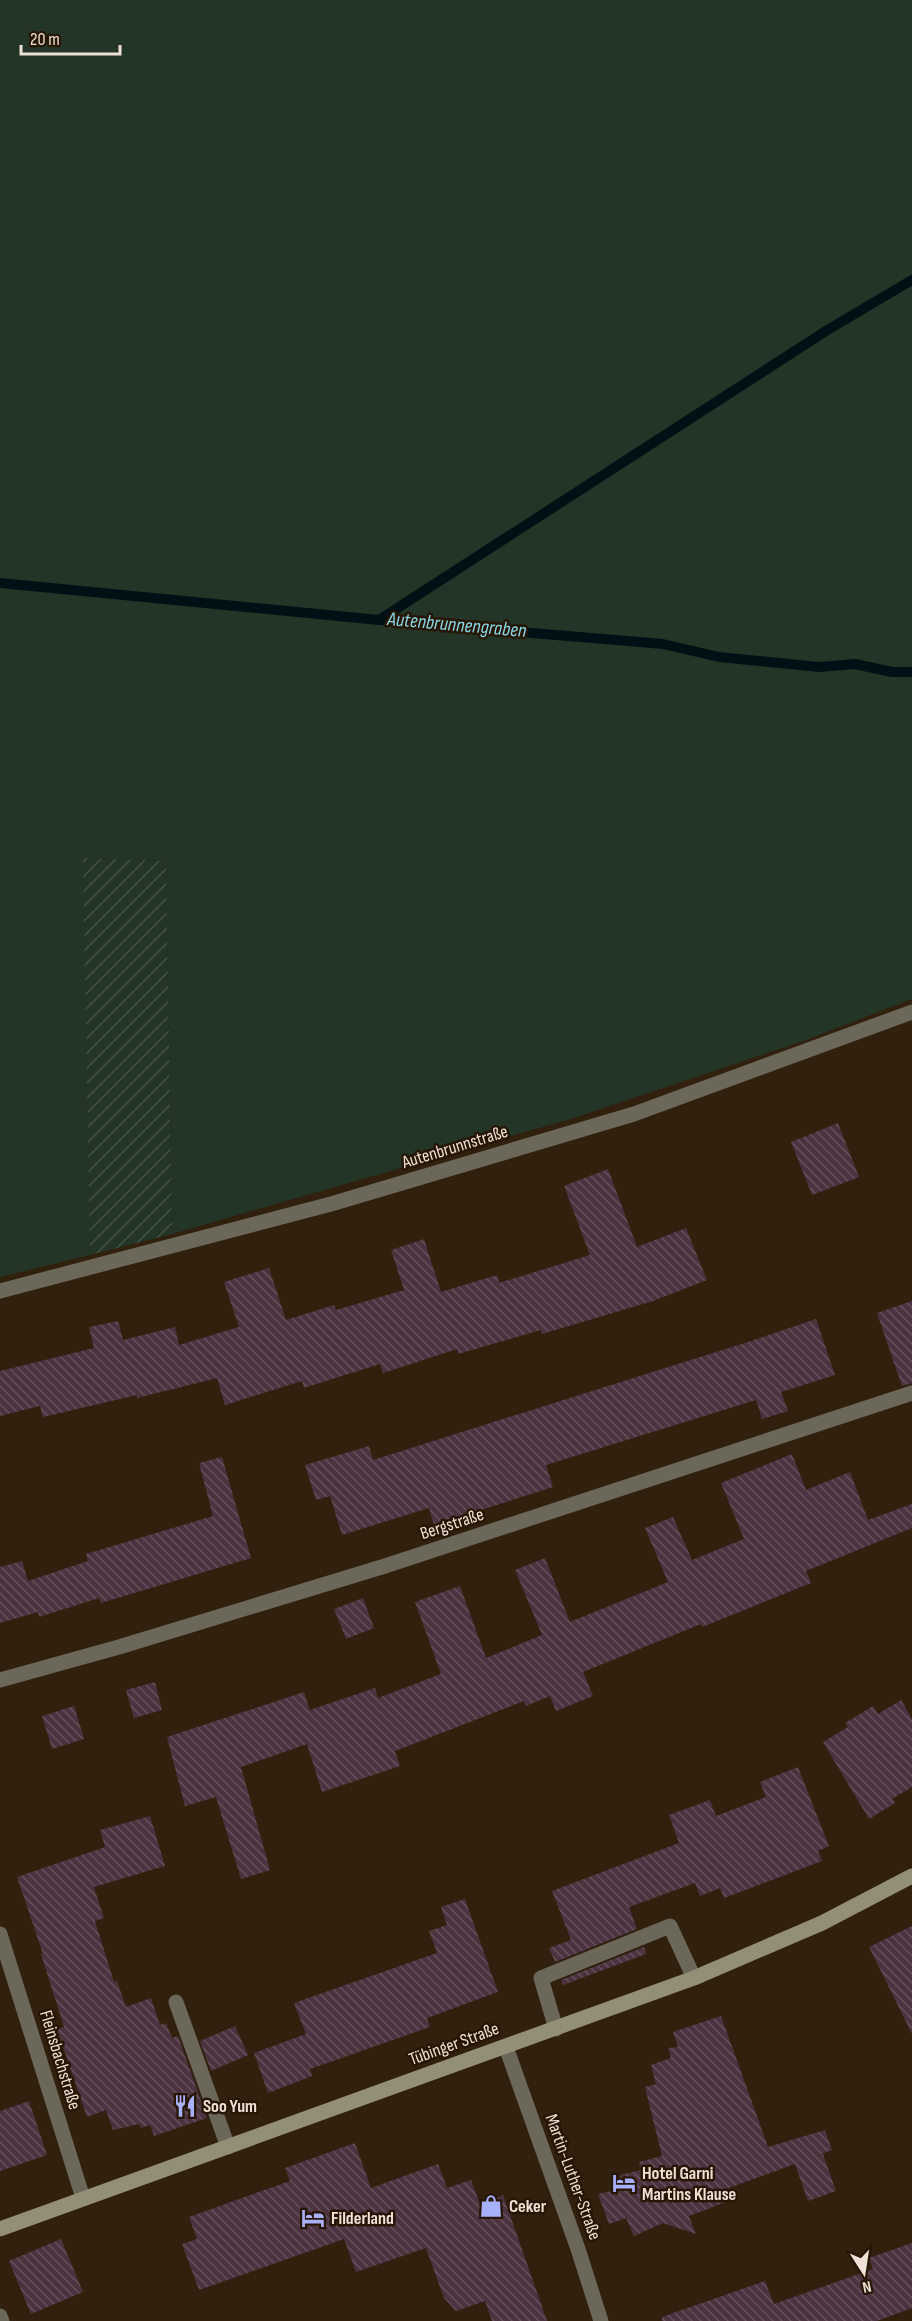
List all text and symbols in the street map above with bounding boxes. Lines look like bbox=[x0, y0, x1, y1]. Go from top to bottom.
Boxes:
scale bar bbox=[21, 18, 120, 56]
text: 20 m bbox=[30, 29, 60, 50]
water label: Autenbrunnengraben bbox=[386, 607, 527, 643]
street label: Autenbrunnstraße bbox=[399, 1121, 510, 1173]
street label: Bergstraße bbox=[418, 1504, 486, 1544]
street label: Fleinsbachstraße bbox=[35, 2008, 85, 2112]
street label: Tübinger Straße bbox=[406, 2018, 502, 2070]
restaurant icon: Soo Yum bbox=[172, 2093, 198, 2119]
place label: Soo Yum bbox=[203, 2096, 257, 2117]
street label: Martin-Luther-Straße bbox=[541, 2111, 605, 2243]
place label: Hotel Garni Martins Klause bbox=[642, 2163, 736, 2205]
hotel icon: Hotel Garni Martins Klause bbox=[611, 2170, 637, 2196]
shop icon: Ceker bbox=[478, 2193, 504, 2219]
place label: Ceker bbox=[509, 2196, 547, 2217]
hotel icon: Filderland bbox=[300, 2205, 326, 2231]
place label: Filderland bbox=[331, 2208, 394, 2229]
north arrow bbox=[834, 2243, 894, 2303]
text: N bbox=[861, 2276, 873, 2296]

